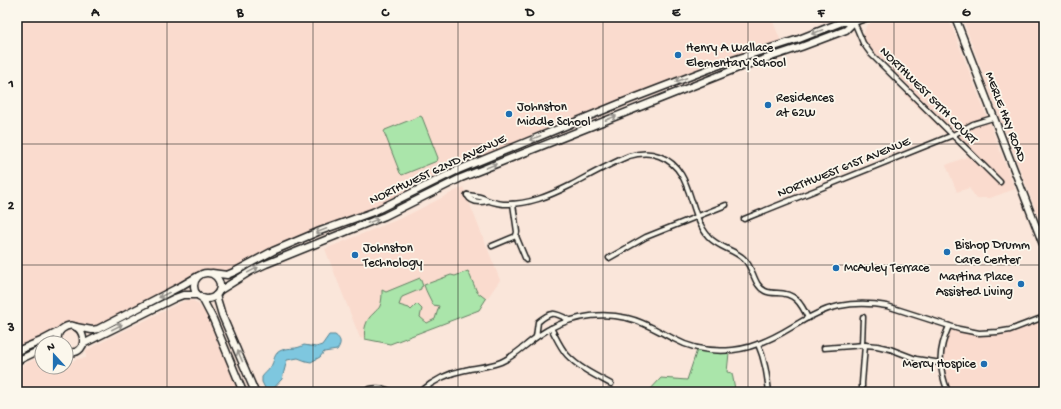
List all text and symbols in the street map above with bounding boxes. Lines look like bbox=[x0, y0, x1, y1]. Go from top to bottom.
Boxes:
text: A bbox=[90, 6, 100, 21]
text: B bbox=[236, 6, 245, 21]
text: C bbox=[380, 6, 390, 21]
text: D bbox=[525, 6, 535, 21]
text: E bbox=[672, 6, 681, 21]
text: F bbox=[817, 6, 826, 21]
text: G bbox=[962, 6, 971, 21]
one-way arrow bbox=[811, 28, 823, 36]
place label: Henry A Wallace Elementary School bbox=[686, 41, 786, 71]
street label: NORTHWEST 59TH COURT bbox=[876, 44, 981, 149]
marker: Henry A Wallace Elementary School bbox=[673, 50, 683, 60]
street label: MERLE HAY ROAD bbox=[981, 70, 1029, 164]
one-way arrow bbox=[676, 76, 688, 84]
text: 1 bbox=[7, 77, 14, 92]
place label: Residences at 62W bbox=[776, 91, 835, 121]
place label: Johnston Middle School bbox=[517, 100, 591, 130]
marker: Residences at 62W bbox=[763, 100, 773, 110]
marker: Johnston Middle School bbox=[504, 109, 514, 119]
one-way arrow bbox=[605, 113, 617, 121]
street label: NORTHWEST 62ND AVENUE bbox=[367, 131, 509, 208]
street label: NORTHWEST 61ST AVENUE bbox=[775, 134, 913, 202]
one-way arrow bbox=[529, 135, 541, 143]
one-way arrow bbox=[484, 162, 496, 170]
text: 2 bbox=[8, 199, 15, 214]
one-way arrow bbox=[366, 216, 378, 224]
one-way arrow bbox=[315, 228, 327, 236]
place label: Bishop Drumm Care Center bbox=[954, 238, 1030, 268]
place label: Johnston Technology bbox=[362, 241, 423, 271]
marker: Bishop Drumm Care Center bbox=[942, 247, 952, 257]
marker: Johnston Technology bbox=[350, 250, 360, 260]
place label: McAuley Terrace bbox=[844, 261, 930, 276]
marker: McAuley Terrace bbox=[831, 263, 841, 273]
one-way arrow bbox=[246, 266, 258, 274]
place label: Martina Place Assisted Living bbox=[936, 270, 1013, 300]
marker: Martina Place Assisted Living bbox=[1016, 279, 1026, 289]
one-way arrow bbox=[158, 292, 170, 299]
text: 3 bbox=[7, 321, 15, 336]
one-way arrow bbox=[111, 323, 123, 330]
north arrow bbox=[34, 335, 74, 375]
text: N bbox=[46, 341, 57, 354]
one-way arrow bbox=[236, 350, 243, 362]
place label: Mercy Hospice bbox=[902, 357, 976, 372]
marker: Mercy Hospice bbox=[979, 359, 989, 369]

